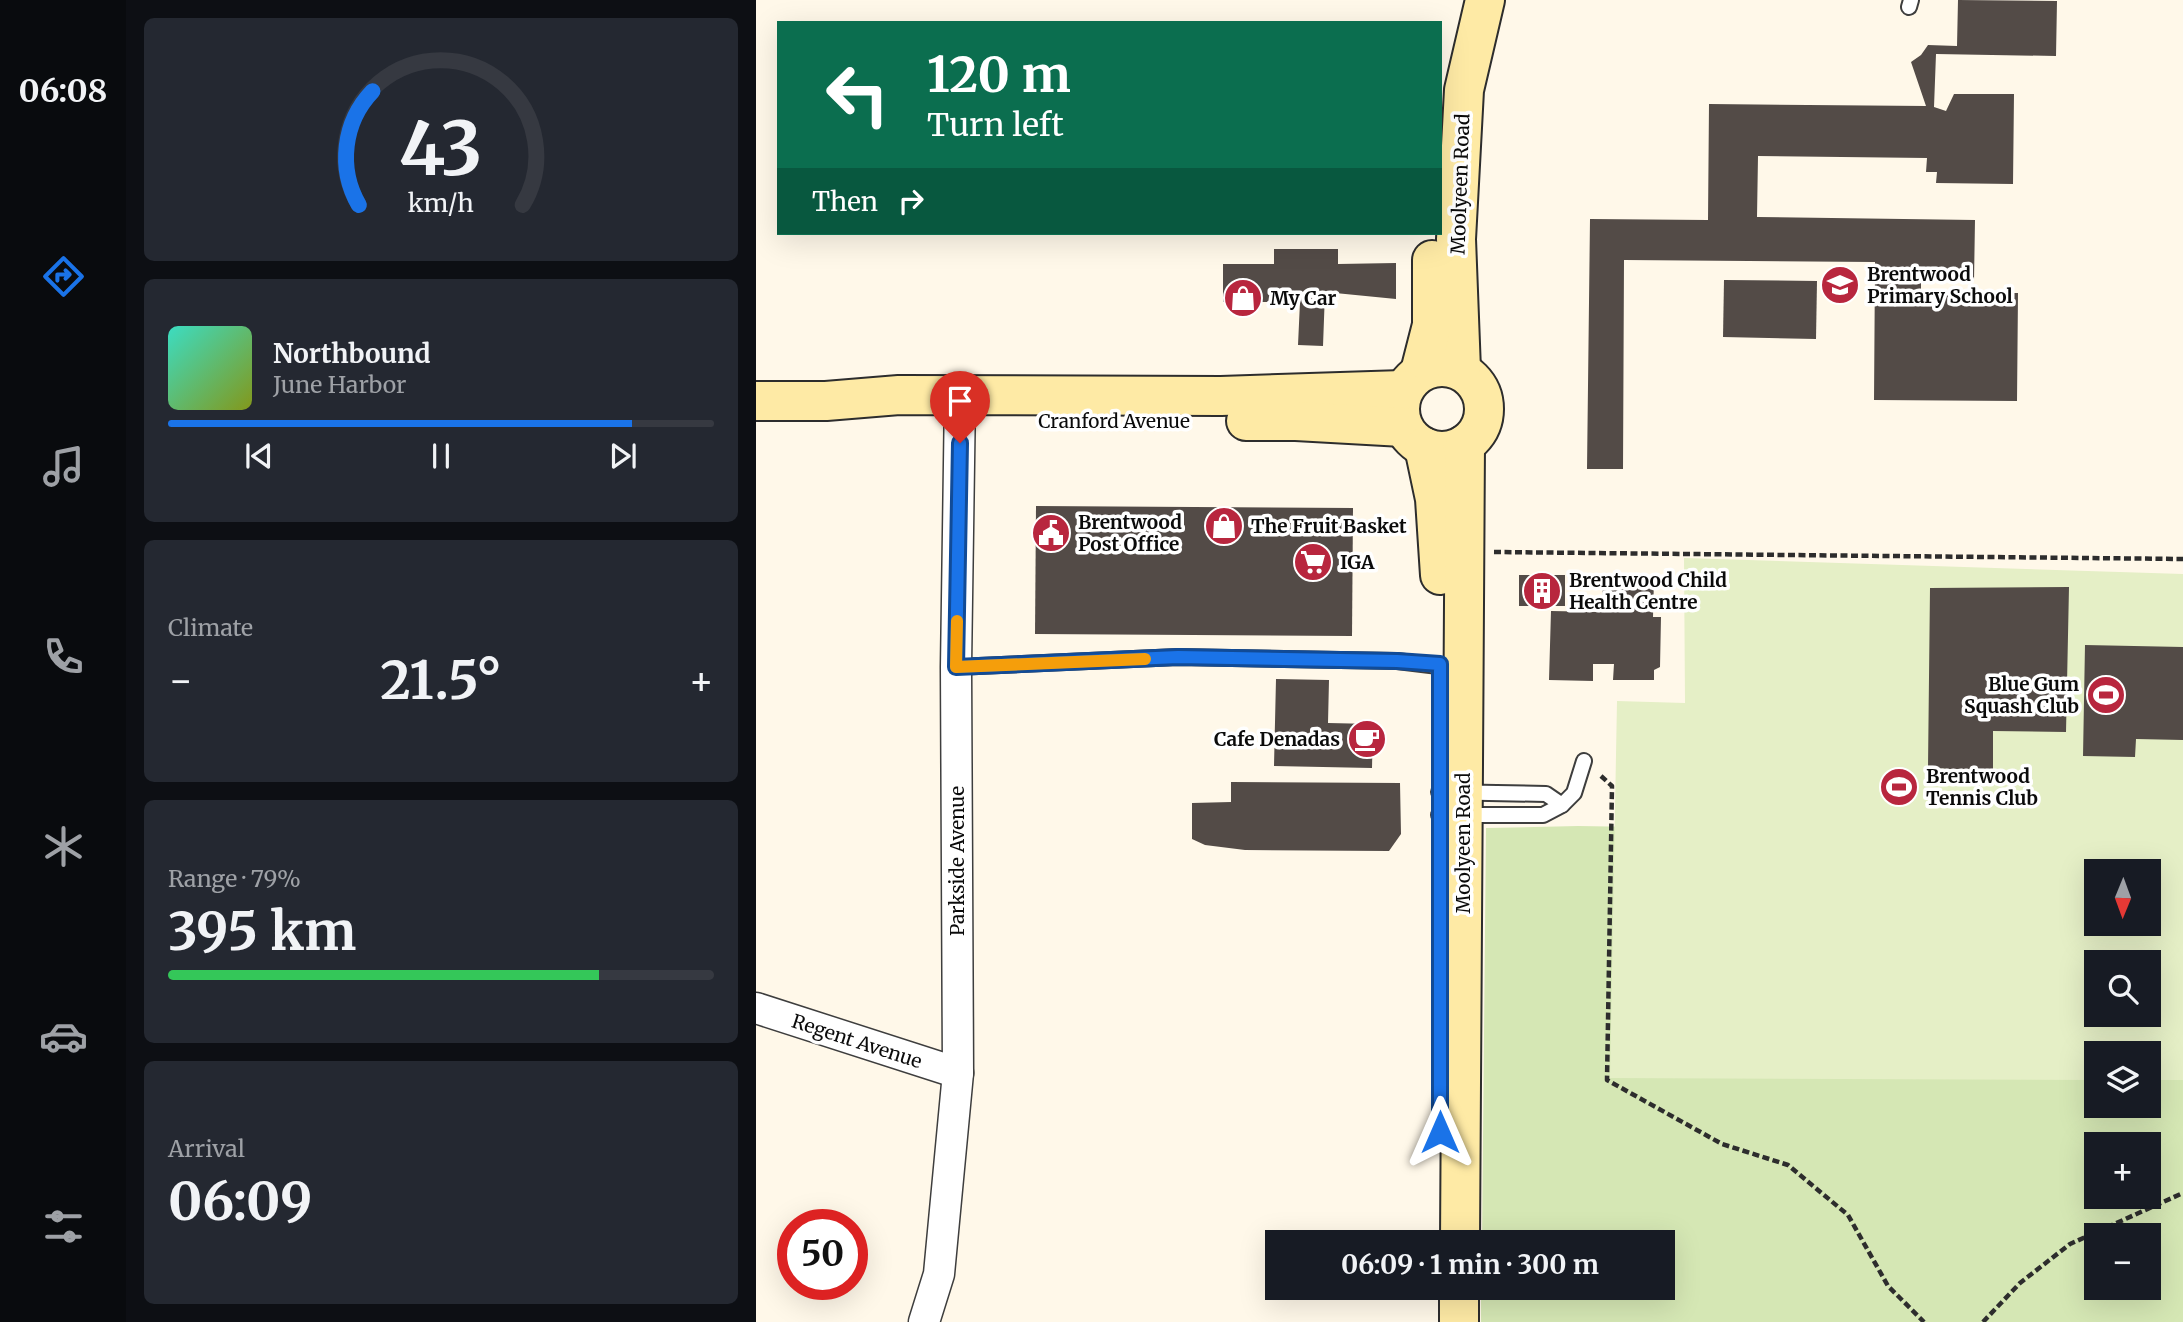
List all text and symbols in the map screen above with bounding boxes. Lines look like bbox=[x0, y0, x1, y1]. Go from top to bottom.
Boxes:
text: 120 m bbox=[927, 44, 1071, 105]
icon: left bbox=[812, 49, 903, 140]
text: 06:08 bbox=[19, 71, 107, 111]
text: 43 bbox=[399, 104, 483, 196]
text: Turn left bbox=[927, 105, 1064, 145]
street label: Moolyeen Road bbox=[1446, 113, 1474, 255]
icon: right bbox=[892, 182, 930, 220]
text: Then bbox=[812, 185, 878, 218]
text: km/h bbox=[408, 187, 474, 219]
icon: directions bbox=[39, 252, 88, 301]
place label: Brentwood Primary School bbox=[1867, 262, 2013, 308]
school or university icon: Brentwood Primary School bbox=[1819, 264, 1861, 306]
shop icon: My Car bbox=[1222, 277, 1264, 319]
place label: My Car bbox=[1270, 286, 1337, 310]
text: Northbound bbox=[273, 337, 431, 370]
text: June Harbor bbox=[273, 370, 406, 399]
pin bbox=[930, 371, 990, 443]
icon: arrive bbox=[941, 382, 979, 420]
street label: Cranford Avenue bbox=[1038, 409, 1190, 433]
icon: previous bbox=[240, 437, 278, 475]
icon: pause bbox=[422, 437, 460, 475]
icon: next bbox=[604, 437, 642, 475]
icon: music bbox=[39, 442, 88, 491]
shop icon: The Fruit Basket bbox=[1203, 505, 1245, 547]
place label: Brentwood Post Office bbox=[1078, 510, 1182, 556]
public building icon: Brentwood Post Office bbox=[1030, 512, 1072, 554]
place label: The Fruit Basket bbox=[1251, 514, 1407, 538]
supermarket icon: IGA bbox=[1292, 541, 1334, 583]
place label: IGA bbox=[1340, 550, 1375, 574]
place label: Brentwood Child Health Centre bbox=[1569, 568, 1727, 614]
building icon: Brentwood Child Health Centre bbox=[1521, 570, 1563, 612]
text: Climate bbox=[168, 613, 253, 642]
icon: phone bbox=[39, 632, 88, 681]
text: 21.5° bbox=[380, 648, 502, 713]
text: − bbox=[168, 657, 193, 704]
text: + bbox=[689, 657, 714, 704]
place label: Blue Gum Squash Club bbox=[1964, 672, 2079, 718]
sports icon: Blue Gum Squash Club bbox=[2085, 674, 2127, 716]
cafe icon: Cafe Denadas bbox=[1346, 718, 1388, 760]
place label: Cafe Denadas bbox=[1214, 727, 1340, 751]
place label: Brentwood Tennis Club bbox=[1926, 764, 2038, 810]
sports icon: Brentwood Tennis Club bbox=[1878, 766, 1920, 808]
street label: Moolyeen Road bbox=[1451, 773, 1475, 914]
street label: Parkside Avenue bbox=[945, 786, 969, 936]
icon: climate bbox=[39, 822, 88, 871]
north arrow bbox=[2084, 859, 2161, 936]
map controls bbox=[2084, 859, 2161, 1300]
text: Range · 79% bbox=[168, 864, 301, 893]
text: 395 km bbox=[168, 899, 356, 964]
button: search bbox=[2084, 950, 2161, 1027]
street label: Regent Avenue bbox=[789, 1009, 925, 1073]
icon: car bbox=[39, 1012, 88, 1061]
button: layers bbox=[2084, 1041, 2161, 1118]
position arrow bbox=[1403, 1095, 1477, 1169]
button: + bbox=[2084, 1132, 2161, 1209]
text: Arrival bbox=[168, 1134, 245, 1163]
text: 06:09 bbox=[168, 1169, 312, 1234]
icon: filters bbox=[39, 1202, 88, 1251]
speed limit sign: 50 bbox=[777, 1209, 868, 1300]
button: − bbox=[2084, 1223, 2161, 1300]
text: 06:09 · 1 min · 300 m bbox=[1341, 1248, 1599, 1281]

